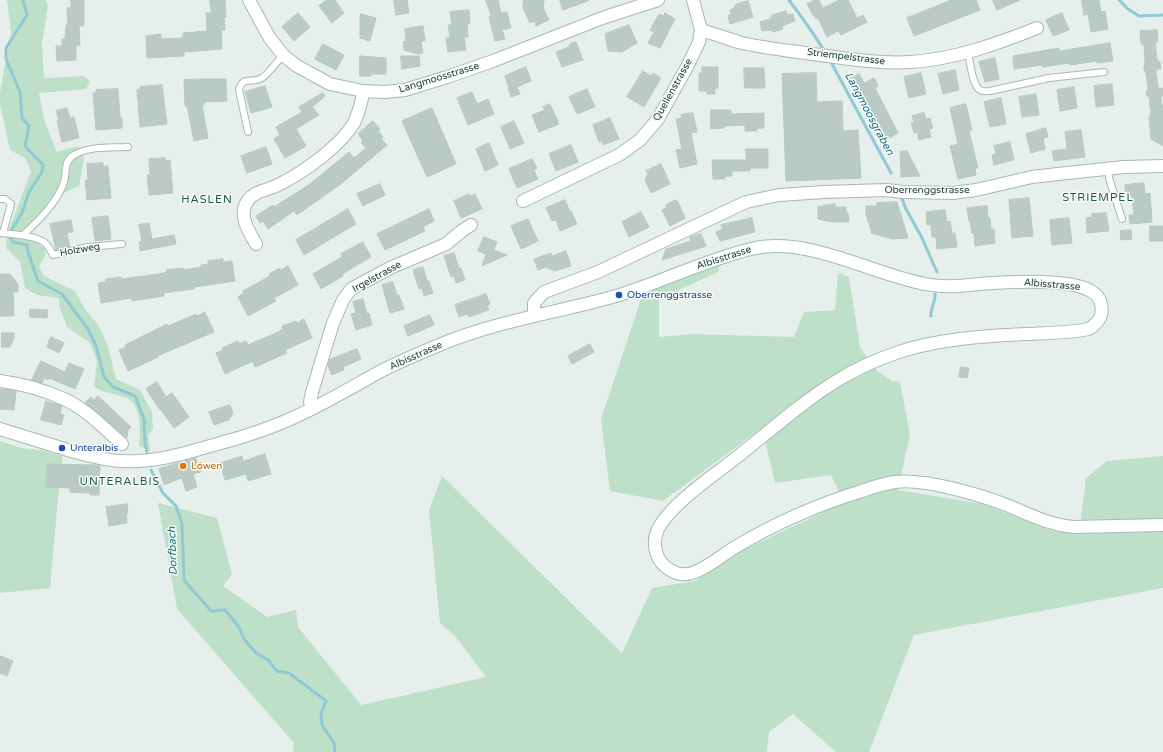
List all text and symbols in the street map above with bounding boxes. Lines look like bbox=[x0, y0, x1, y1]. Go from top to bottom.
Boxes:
street label: Striempelstrasse bbox=[806, 46, 886, 68]
street label: Quellenstrasse bbox=[651, 57, 695, 123]
street label: Langmoosstrasse bbox=[397, 60, 481, 96]
water label: Langmoosgraben bbox=[842, 70, 896, 158]
street label: Oberrenggstrasse bbox=[884, 184, 970, 196]
district label: STRIEMPEL bbox=[1062, 191, 1134, 205]
district label: HASLEN bbox=[181, 193, 233, 207]
street label: Holzweg bbox=[59, 241, 101, 259]
street label: Albisstrasse bbox=[695, 244, 753, 272]
street label: Irgelstrasse bbox=[350, 259, 404, 295]
street label: Albisstrasse bbox=[1023, 277, 1081, 293]
place label: Oberrenggstrasse bbox=[627, 289, 712, 301]
marker: Oberrenggstrasse bbox=[614, 290, 624, 300]
street label: Albisstrasse bbox=[388, 339, 444, 373]
place label: Unteralbis bbox=[70, 442, 118, 454]
marker: Unteralbis bbox=[57, 443, 67, 453]
place label: Löwen bbox=[191, 460, 222, 472]
marker: Löwen bbox=[178, 461, 188, 471]
district label: UNTERALBIS bbox=[80, 475, 160, 489]
water label: Dorfbach bbox=[166, 526, 180, 576]

